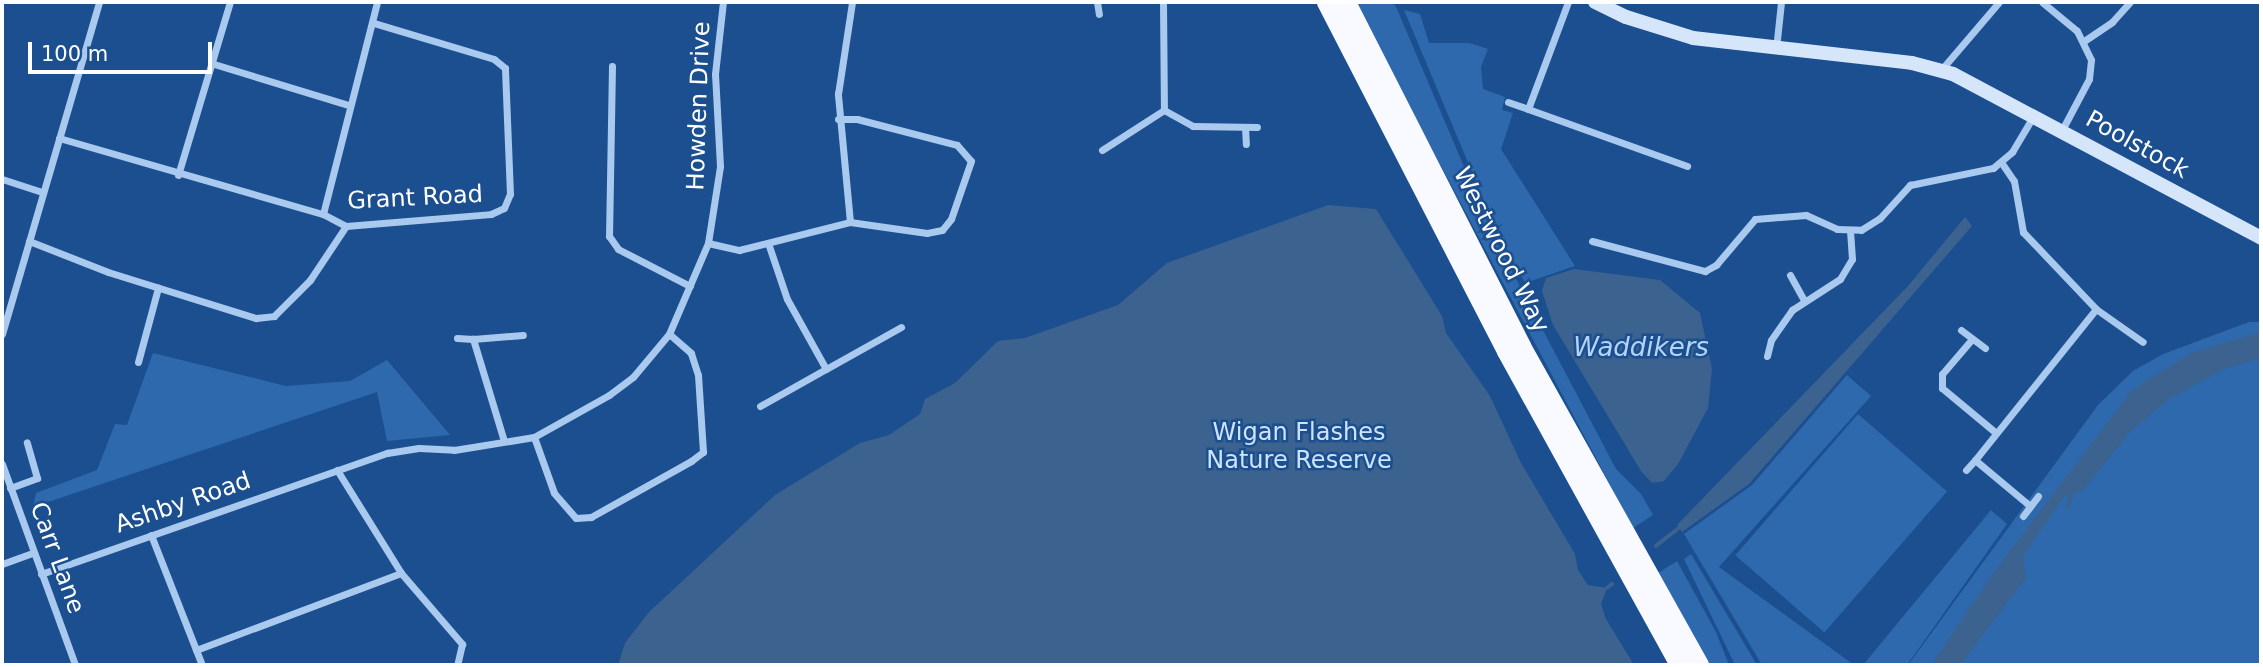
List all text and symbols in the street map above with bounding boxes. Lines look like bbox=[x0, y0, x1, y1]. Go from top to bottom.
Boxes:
street label: Howden Drive bbox=[682, 21, 716, 191]
scale bar bbox=[32, 28, 215, 72]
text: 100 m bbox=[41, 42, 108, 66]
street label: Poolstock bbox=[2080, 105, 2194, 185]
street label: Westwood Way bbox=[1447, 162, 1555, 338]
street label: Grant Road bbox=[347, 180, 483, 216]
water label: Waddikers bbox=[1573, 332, 1709, 364]
park label: Wigan Flashes Nature Reserve bbox=[1206, 419, 1392, 475]
street label: Ashby Road bbox=[111, 466, 255, 540]
street label: Carr Lane bbox=[24, 498, 90, 618]

